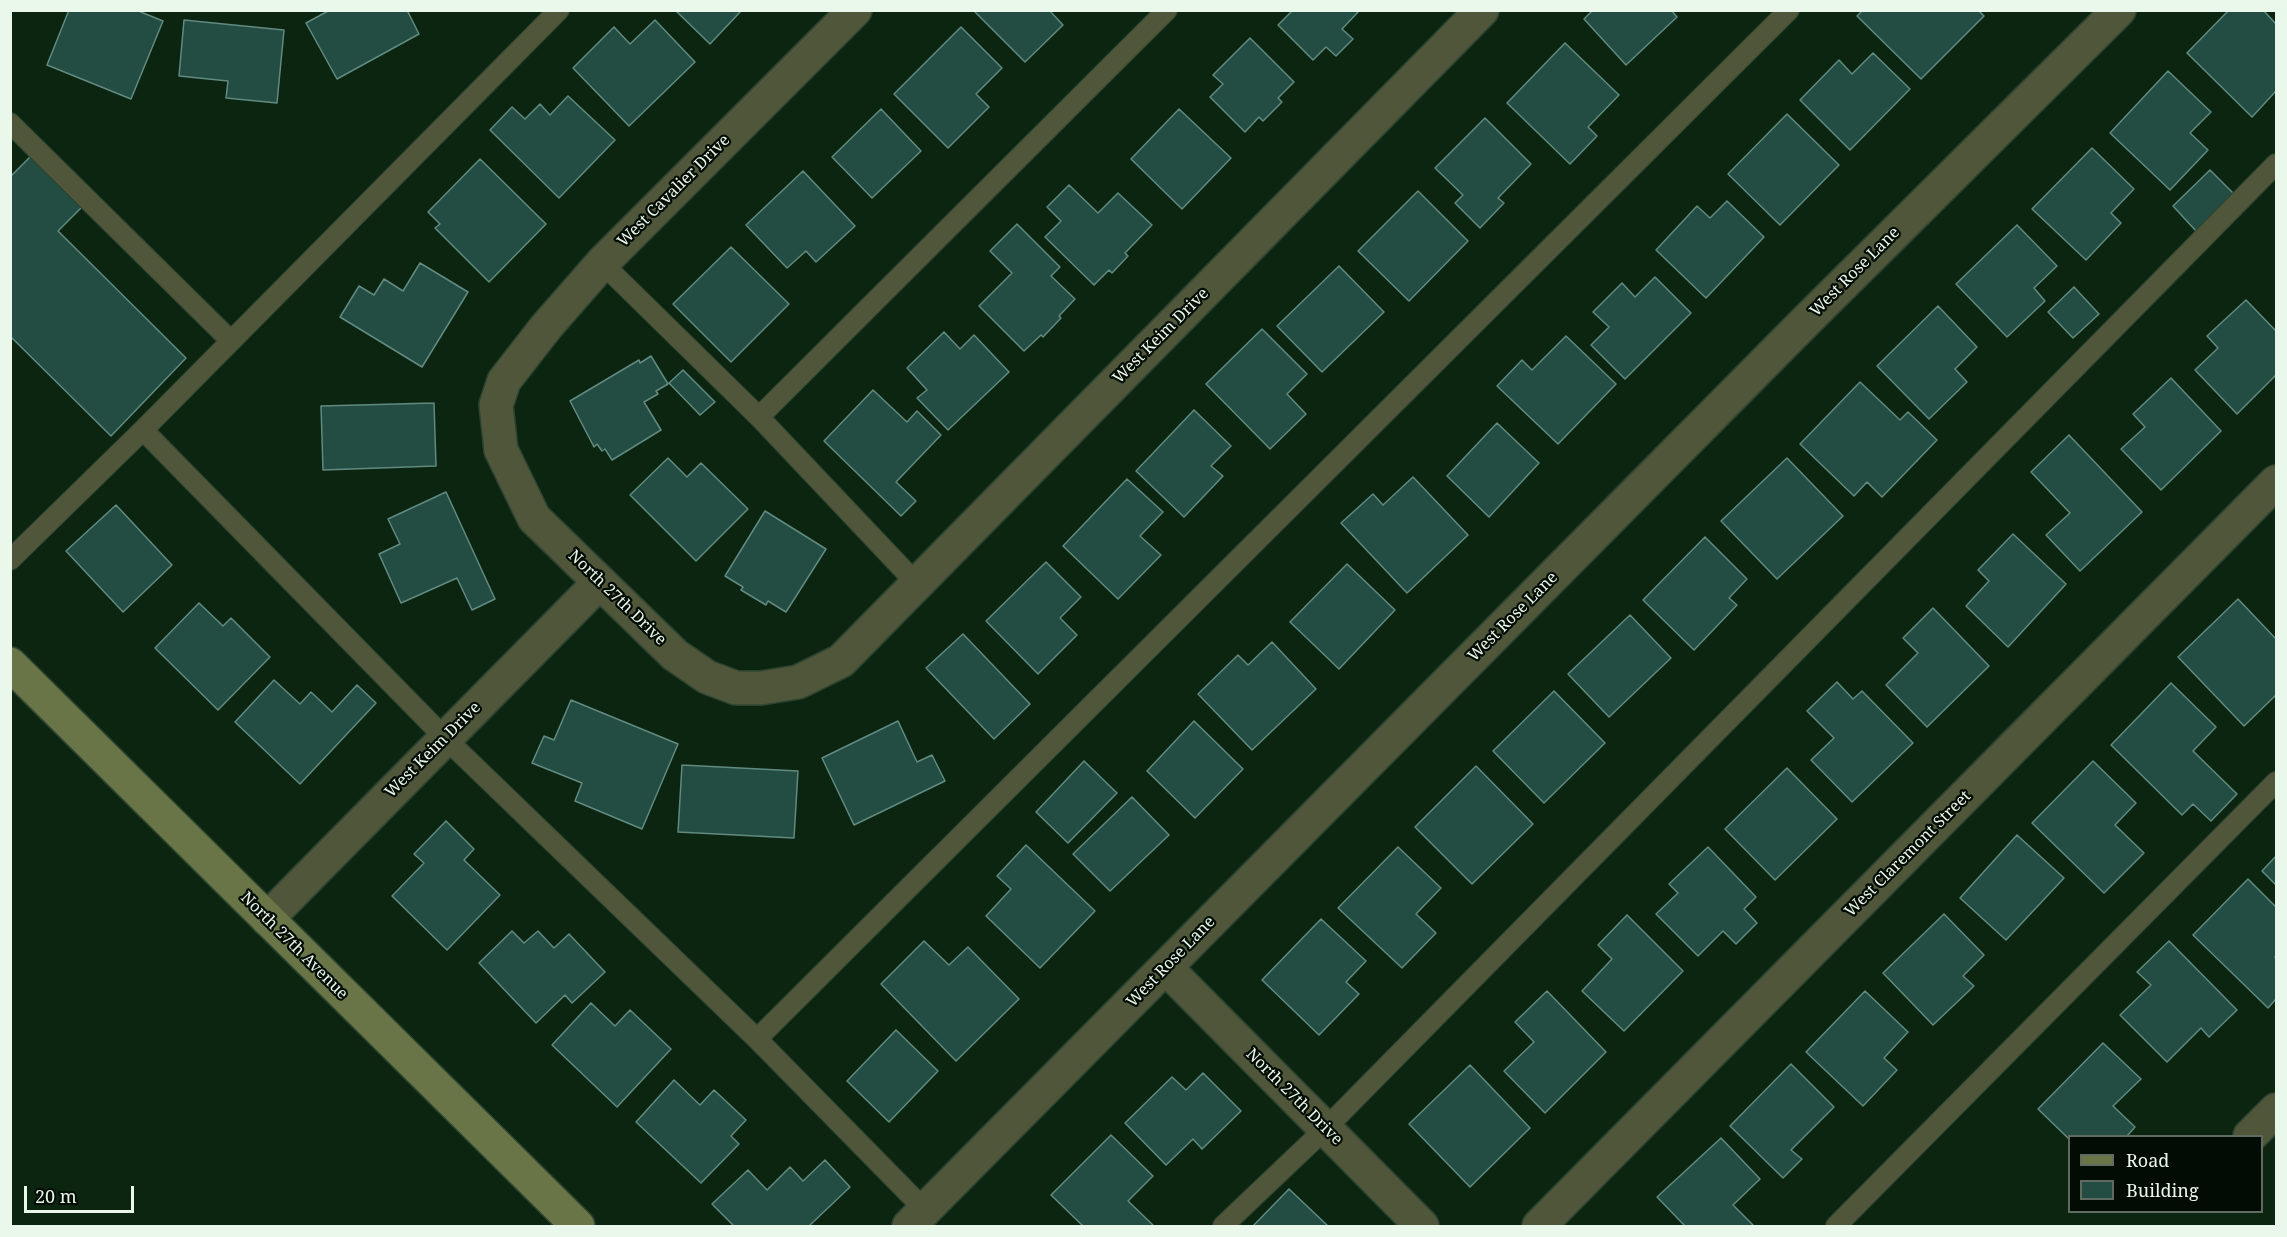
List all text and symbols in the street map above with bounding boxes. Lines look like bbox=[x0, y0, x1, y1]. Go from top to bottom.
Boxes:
street label: West Cavalier Drive bbox=[614, 131, 734, 251]
street label: West Rose Lane bbox=[1806, 223, 1904, 321]
street label: West Keim Drive bbox=[1109, 284, 1213, 388]
street label: North 27th Drive bbox=[564, 546, 670, 650]
street label: West Rose Lane bbox=[1464, 568, 1562, 666]
street label: West Keim Drive bbox=[381, 698, 485, 802]
street label: West Claremont Street bbox=[1841, 787, 1975, 921]
street label: North 27th Avenue bbox=[236, 888, 352, 1004]
street label: West Rose Lane bbox=[1123, 913, 1219, 1011]
street label: North 27th Drive bbox=[1242, 1045, 1346, 1149]
legend bbox=[2068, 1135, 2263, 1213]
text: Road bbox=[2126, 1148, 2169, 1172]
scale bar bbox=[27, 1174, 136, 1212]
text: Building bbox=[2126, 1178, 2199, 1202]
text: 20 m bbox=[35, 1184, 77, 1208]

